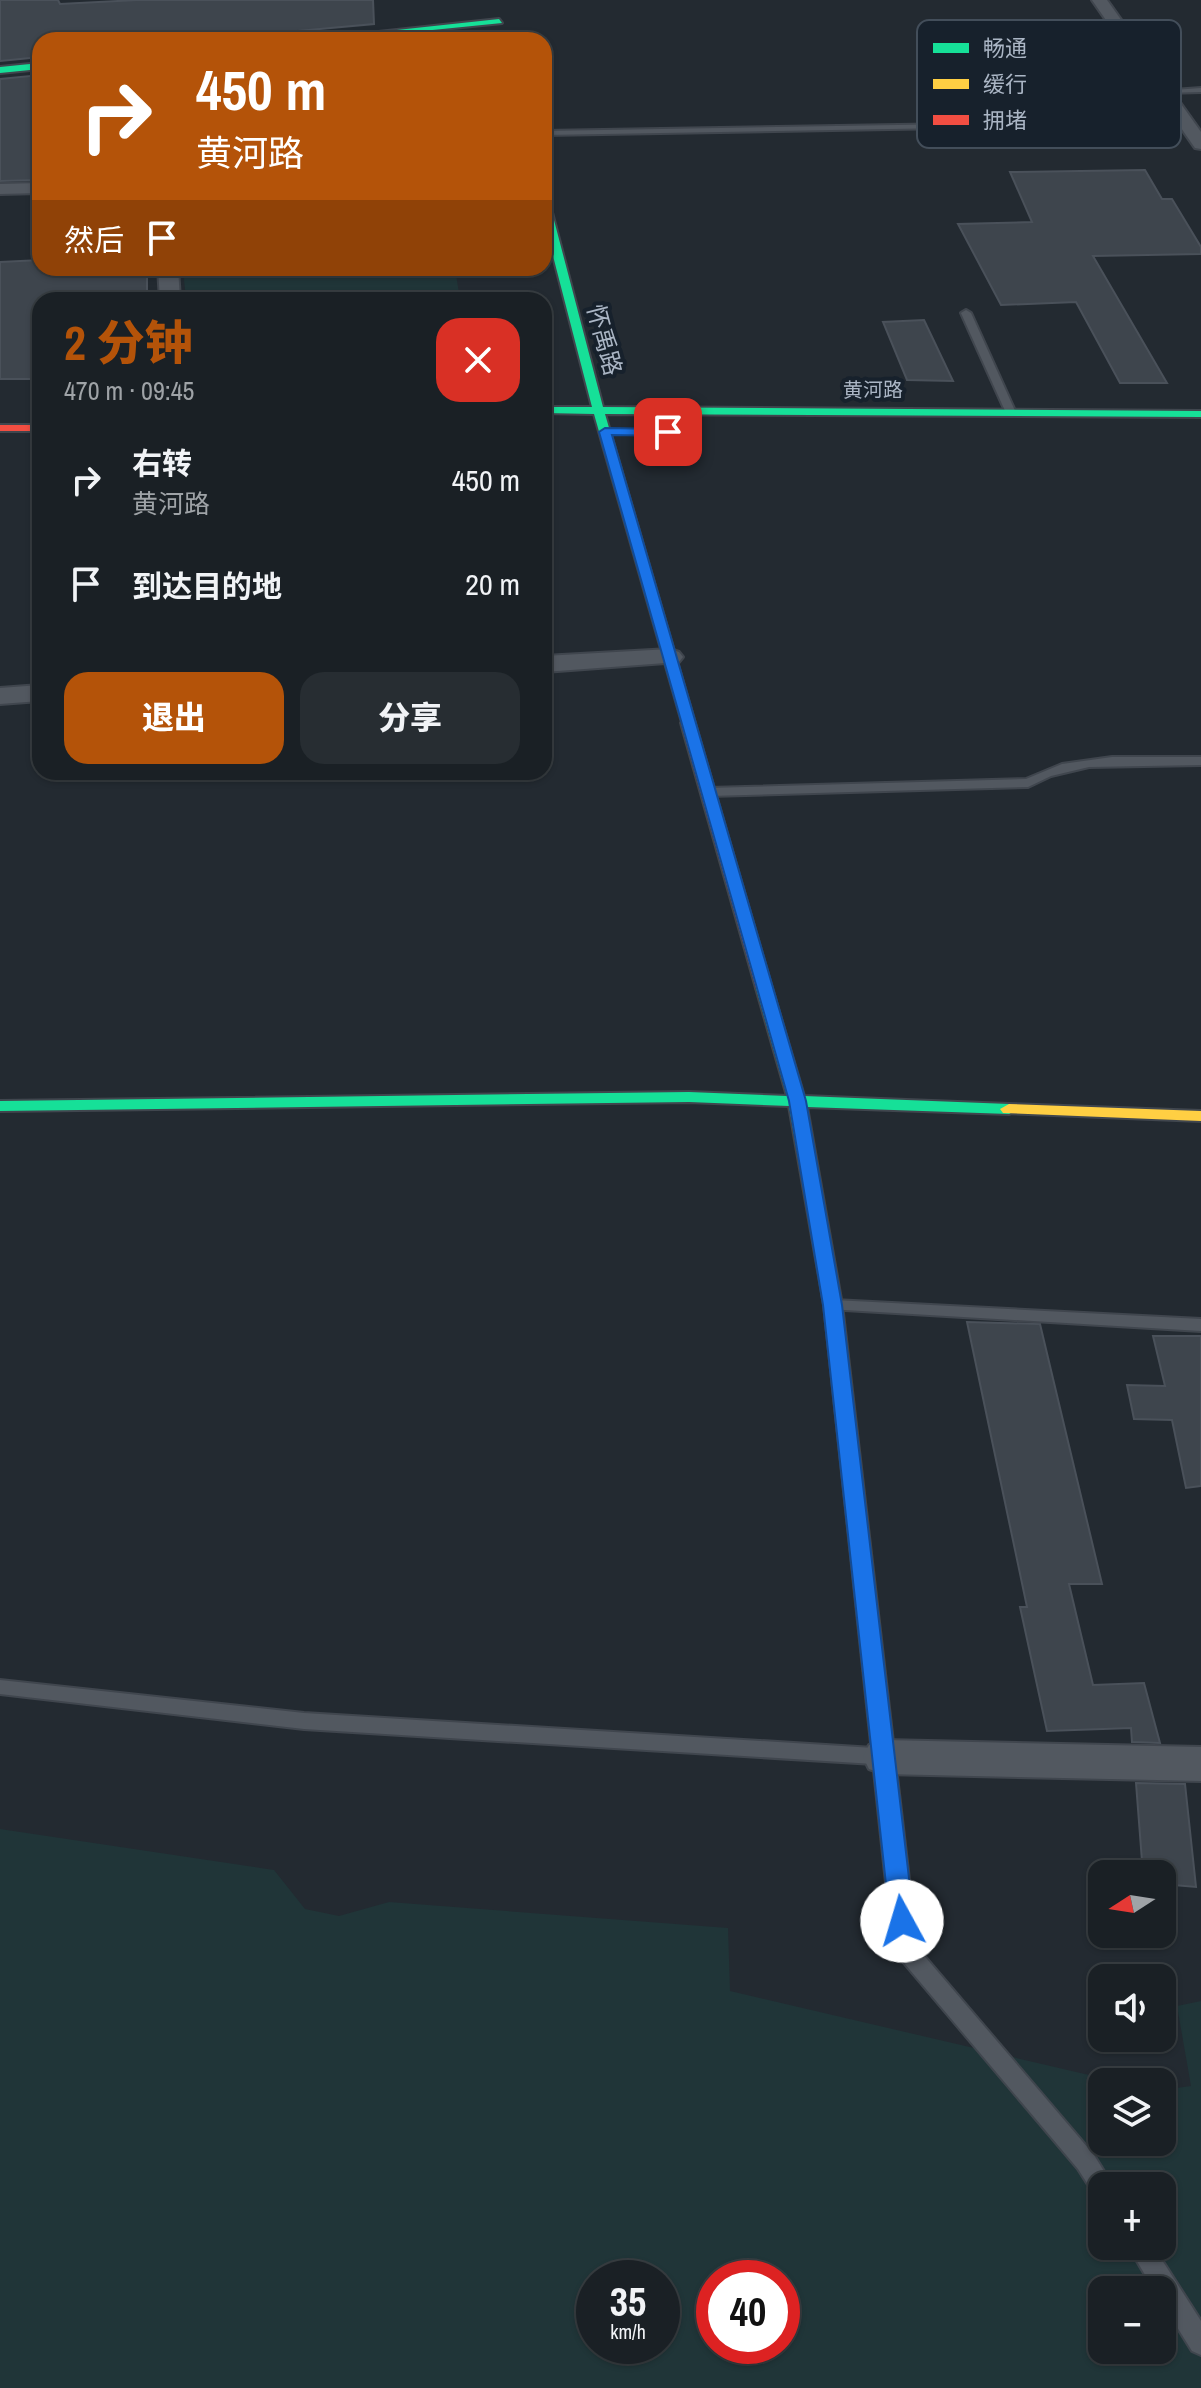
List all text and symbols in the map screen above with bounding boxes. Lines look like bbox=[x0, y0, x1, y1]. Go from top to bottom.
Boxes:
legend bbox=[917, 20, 1181, 148]
text: 畅通 bbox=[983, 33, 1027, 63]
text: 450 m bbox=[196, 52, 326, 127]
icon: right bbox=[64, 64, 168, 168]
text: 缓行 bbox=[983, 69, 1027, 99]
text: 拥堵 bbox=[983, 105, 1027, 135]
text: 黄河路 bbox=[196, 129, 304, 177]
icon: arrive bbox=[140, 216, 184, 260]
text: 然后 bbox=[64, 220, 124, 260]
street label: 怀禹路 bbox=[580, 301, 630, 379]
text: 2 分钟 bbox=[64, 310, 193, 375]
button: close bbox=[436, 318, 520, 402]
text: 470 m · 09:45 bbox=[64, 373, 194, 408]
street label: 黄河路 bbox=[843, 376, 903, 403]
pin bbox=[634, 398, 702, 466]
icon: arrive bbox=[646, 410, 690, 454]
text: 右转 bbox=[132, 443, 192, 483]
icon: right bbox=[64, 458, 108, 502]
text: 450 m bbox=[452, 460, 520, 500]
text: 黄河路 bbox=[132, 486, 210, 521]
icon: arrive bbox=[64, 562, 108, 606]
text: 20 m bbox=[465, 564, 520, 604]
text: 到达目的地 bbox=[132, 566, 282, 606]
button: 退出 bbox=[64, 672, 284, 764]
button: 分享 bbox=[300, 672, 520, 764]
north arrow bbox=[1088, 1860, 1176, 1948]
map controls bbox=[1088, 1860, 1176, 2364]
position arrow bbox=[860, 1879, 944, 1963]
button: sound bbox=[1088, 1964, 1176, 2052]
button: layers bbox=[1088, 2068, 1176, 2156]
button: + bbox=[1088, 2172, 1176, 2260]
speed limit sign: 40 bbox=[696, 2260, 800, 2364]
text: 35 bbox=[610, 2275, 646, 2328]
button: − bbox=[1088, 2276, 1176, 2364]
text: km/h bbox=[610, 2318, 646, 2345]

